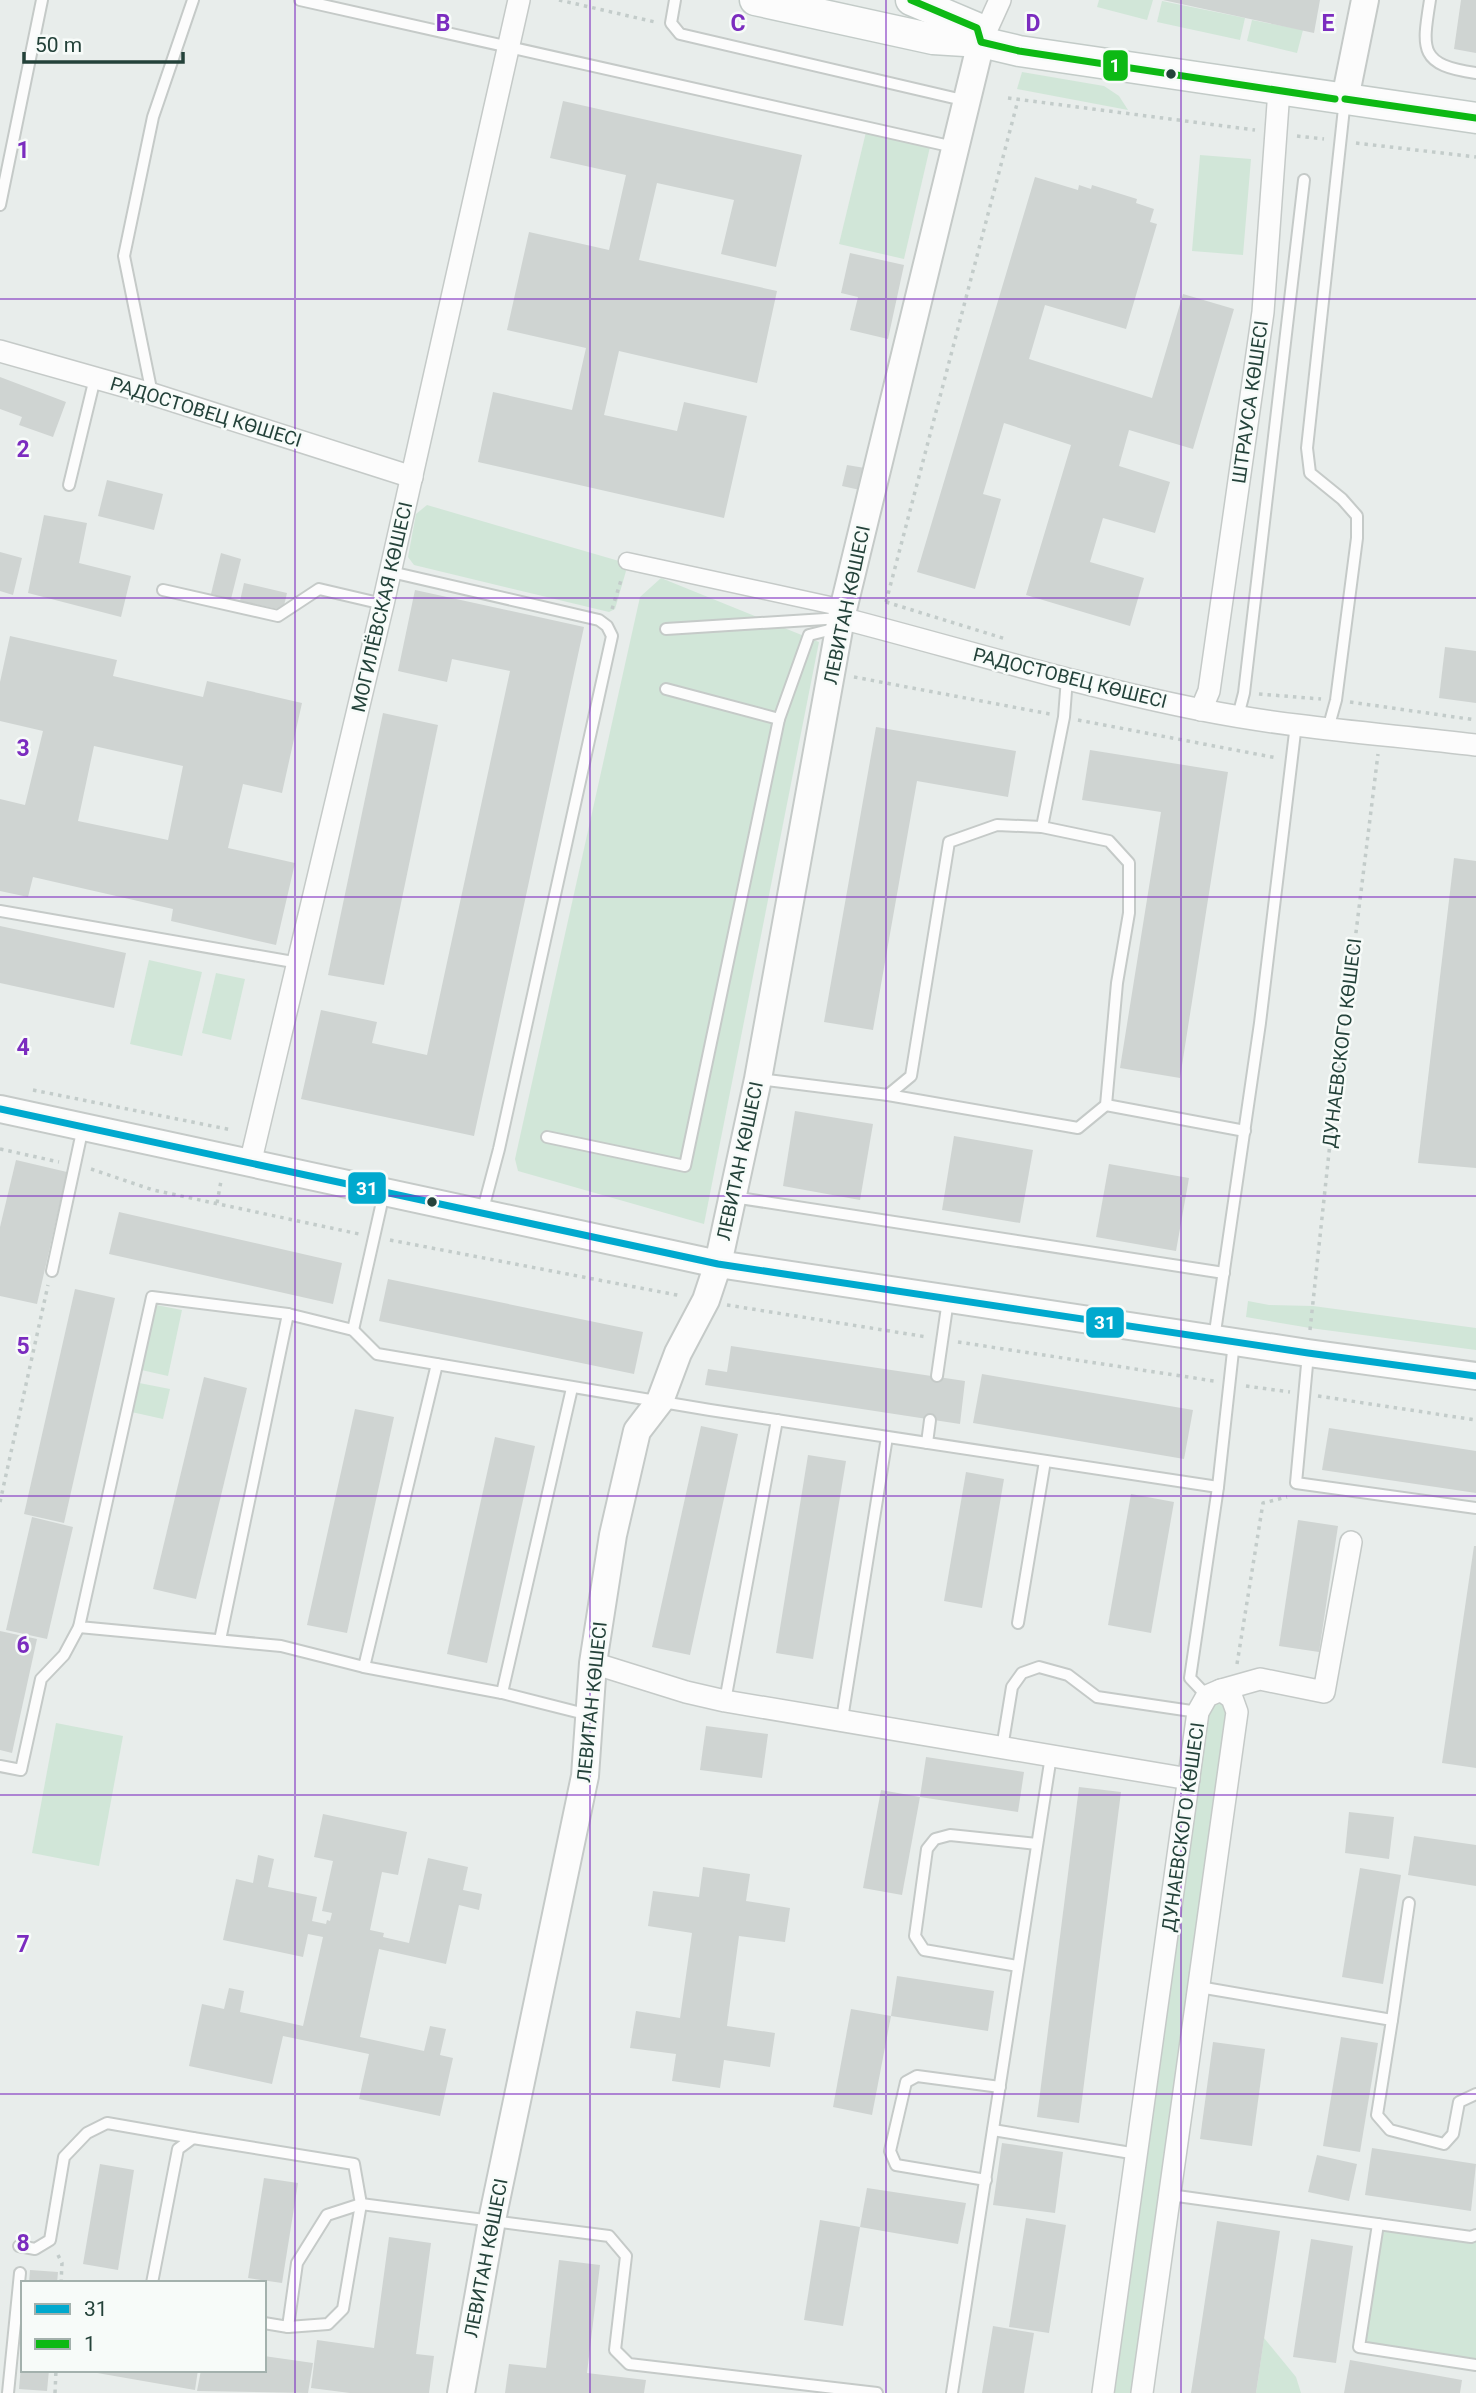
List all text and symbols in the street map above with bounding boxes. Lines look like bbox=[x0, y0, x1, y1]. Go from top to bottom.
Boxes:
text: B bbox=[436, 10, 450, 37]
text: C bbox=[730, 10, 746, 37]
text: D bbox=[1026, 10, 1040, 37]
text: E bbox=[1322, 10, 1335, 37]
scale bar bbox=[24, 21, 184, 65]
text: 50 m bbox=[35, 33, 82, 57]
line badge: 1 bbox=[1102, 49, 1129, 82]
text: 1 bbox=[1110, 54, 1120, 77]
unlabelled marker bbox=[1164, 67, 1178, 81]
text: 1 bbox=[16, 137, 30, 164]
street label: ШТРАУСА КӨШЕСІ bbox=[1227, 319, 1273, 485]
street label: РАДОСТОВЕЦ КӨШЕСІ bbox=[107, 372, 305, 452]
text: 2 bbox=[16, 436, 30, 463]
street label: МОГИЛЁВСКАЯ КӨШЕСІ bbox=[347, 500, 417, 714]
street label: ЛЕВИТАН КӨШЕСІ bbox=[819, 524, 875, 686]
street label: РАДОСТОВЕЦ КӨШЕСІ bbox=[971, 643, 1169, 713]
text: 3 bbox=[16, 735, 30, 762]
street label: ДУНАЕВСКОГО КӨШЕСІ bbox=[1318, 937, 1366, 1149]
text: 4 bbox=[16, 1034, 30, 1061]
street label: ЛЕВИТАН КӨШЕСІ bbox=[712, 1080, 768, 1242]
line badge: 31 bbox=[347, 1171, 387, 1205]
text: 31 bbox=[356, 1177, 378, 1200]
unlabelled marker bbox=[425, 1195, 439, 1209]
line badge: 31 bbox=[1085, 1306, 1125, 1339]
text: 31 bbox=[1094, 1311, 1116, 1334]
text: 5 bbox=[16, 1333, 30, 1360]
street label: ЛЕВИТАН КӨШЕСІ bbox=[572, 1620, 612, 1784]
text: 6 bbox=[16, 1632, 30, 1659]
street label: ДУНАЕВСКОГО КӨШЕСІ bbox=[1157, 1721, 1209, 1933]
text: 7 bbox=[16, 1931, 30, 1958]
street label: ЛЕВИТАН КӨШЕСІ bbox=[459, 2176, 513, 2340]
text: 8 bbox=[16, 2230, 30, 2257]
legend bbox=[21, 2281, 266, 2372]
text: 31 bbox=[84, 2297, 108, 2321]
text: 1 bbox=[84, 2332, 96, 2356]

